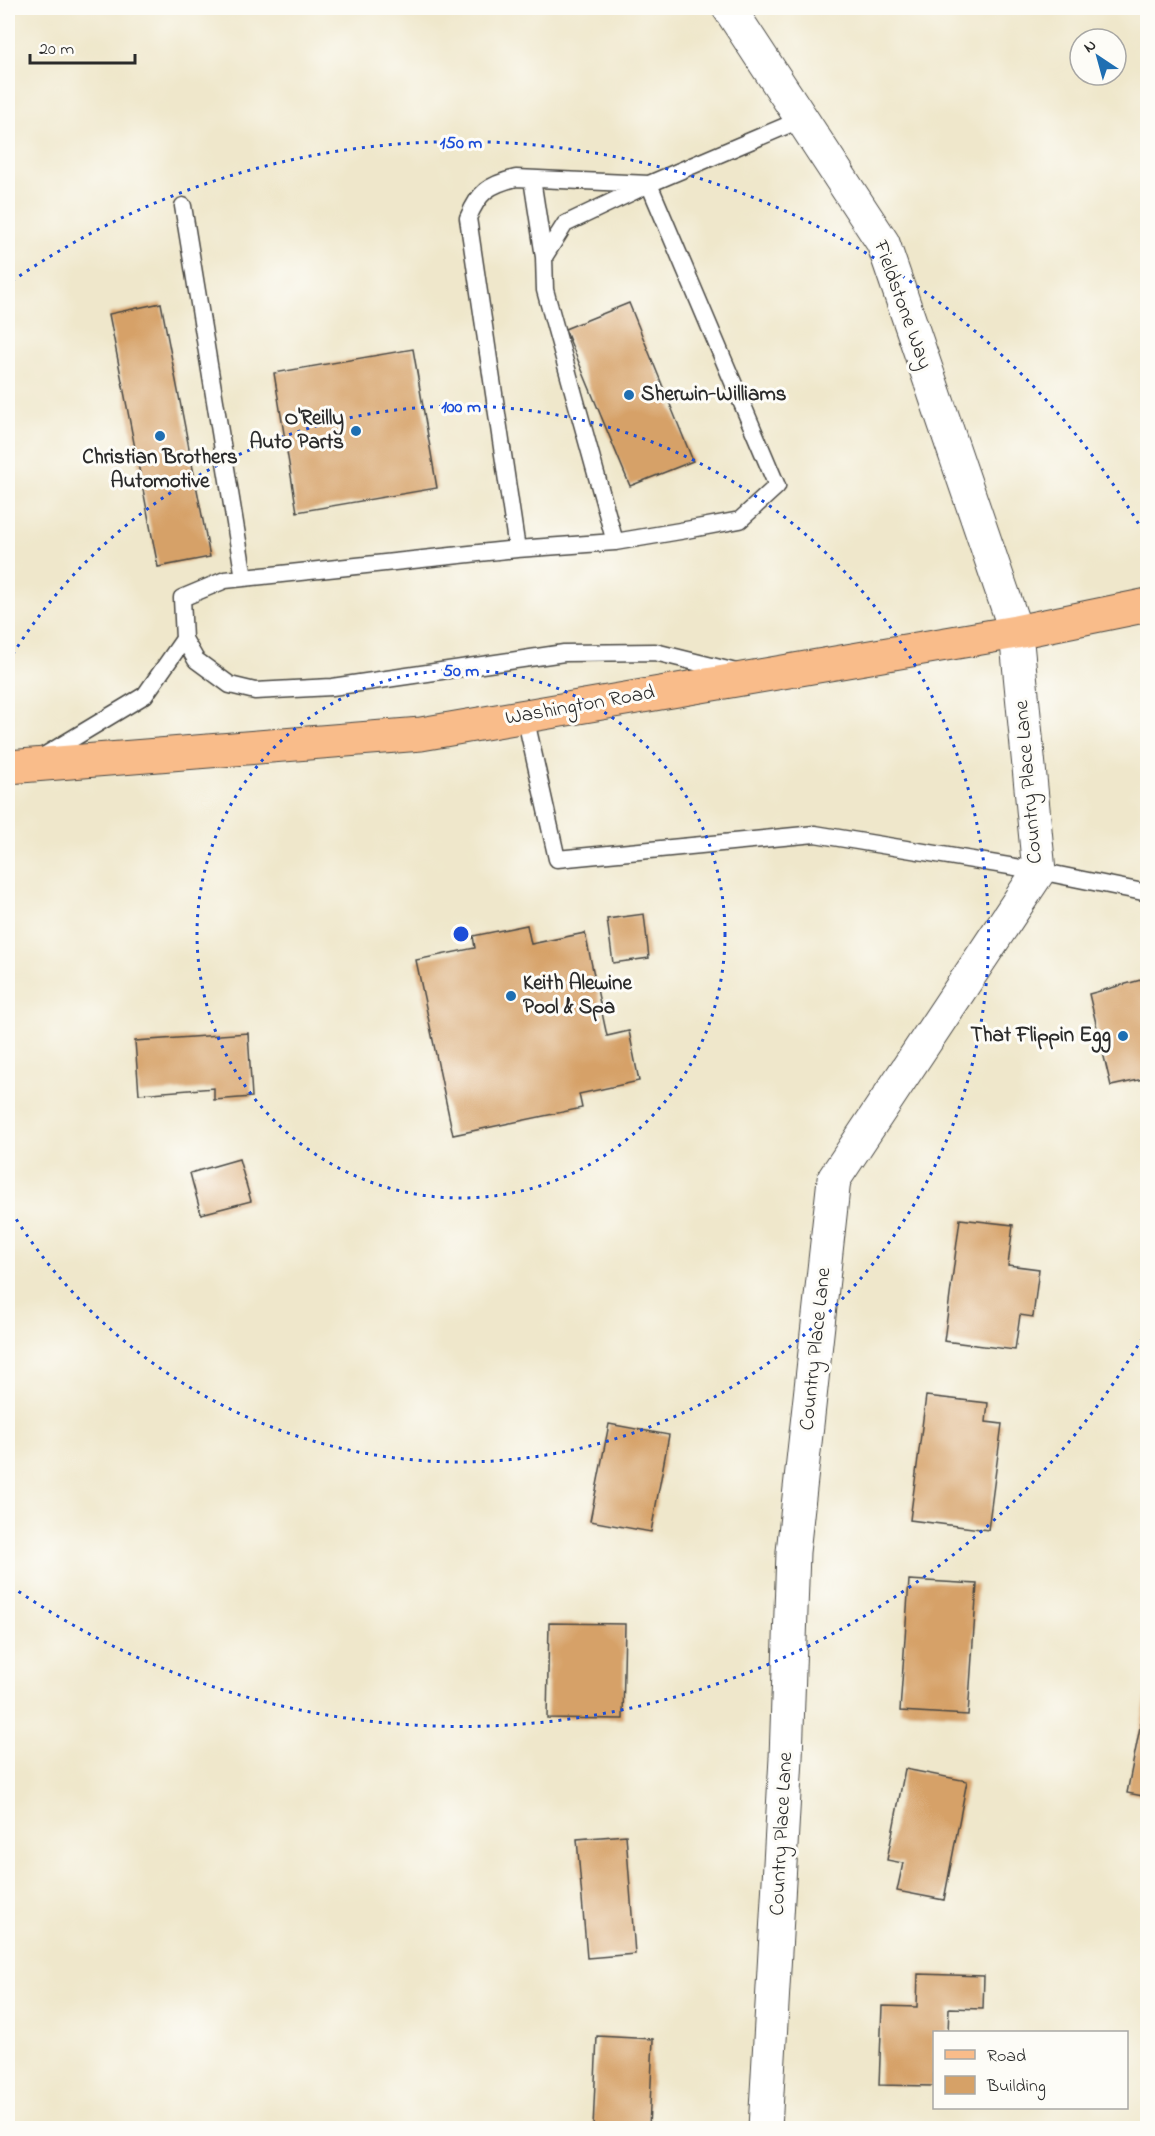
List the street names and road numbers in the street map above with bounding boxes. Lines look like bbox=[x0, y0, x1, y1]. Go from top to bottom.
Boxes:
street label: Fieldstone Way bbox=[863, 235, 939, 374]
street label: Washington Road bbox=[503, 678, 658, 736]
street label: Country Place Lane bbox=[1007, 698, 1053, 865]
street label: Country Place Lane bbox=[793, 1265, 842, 1432]
street label: Country Place Lane bbox=[763, 1751, 803, 1917]

